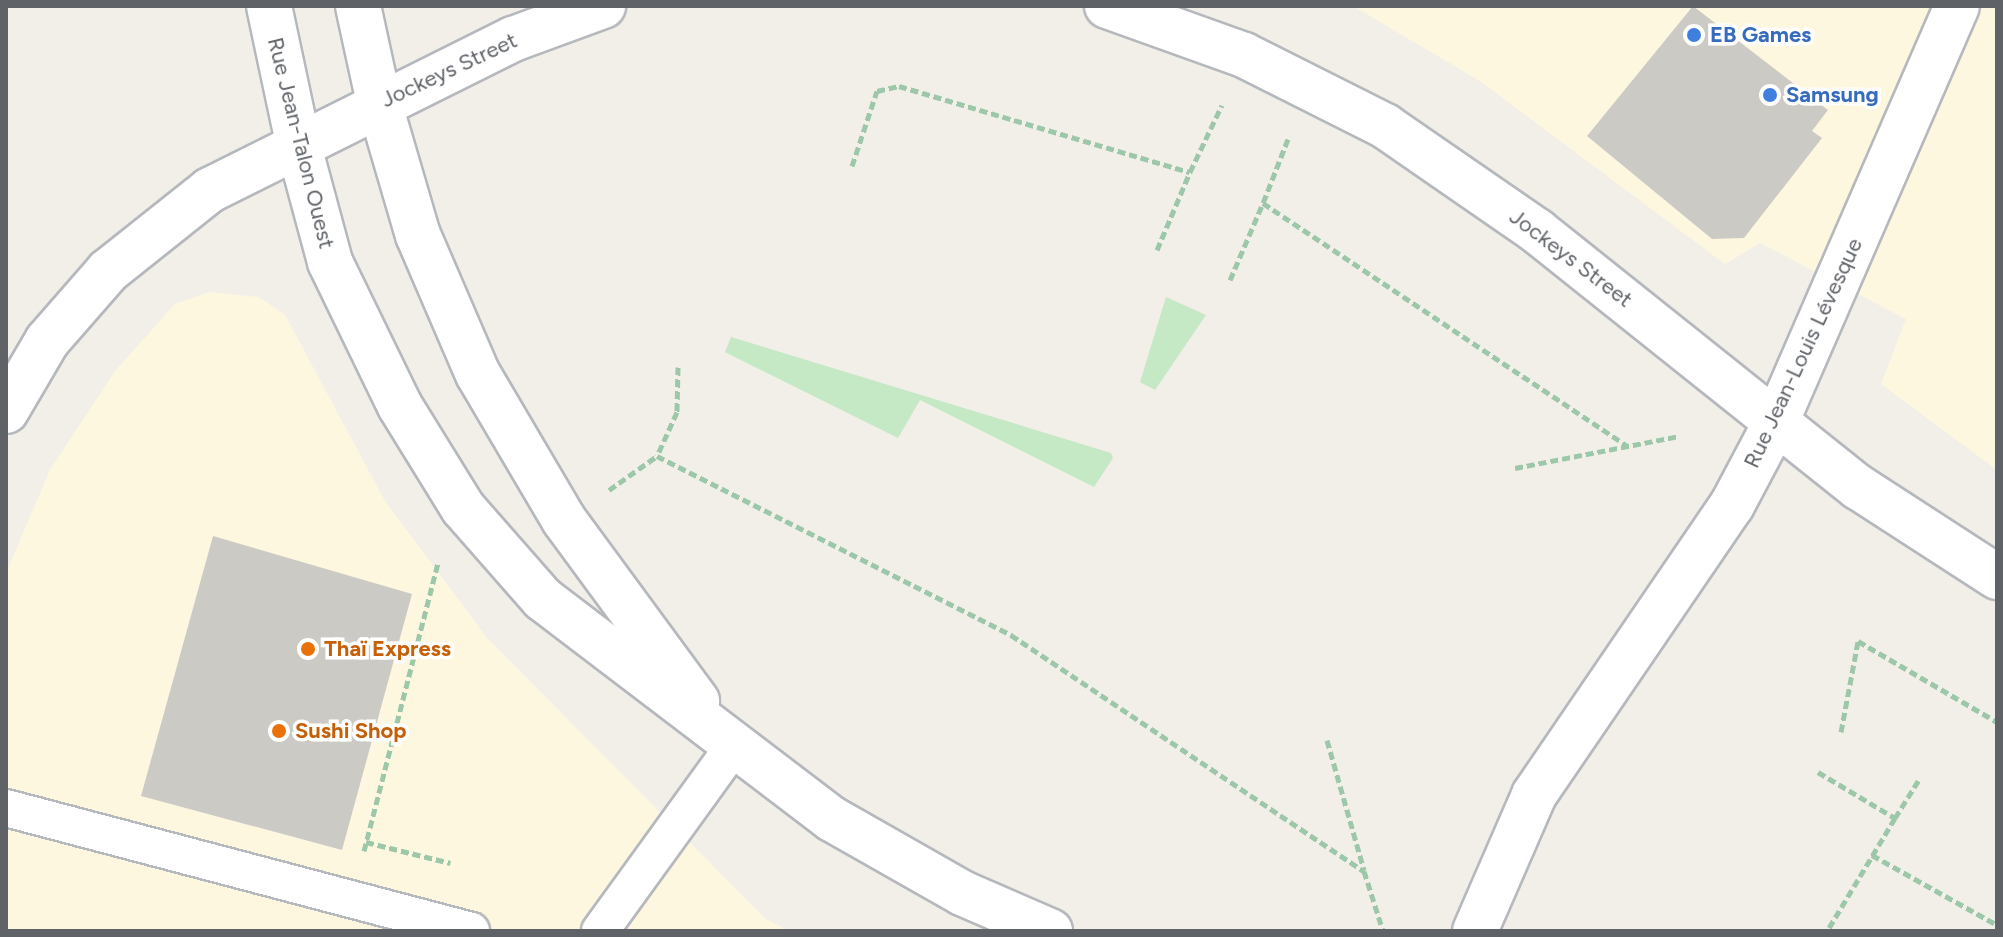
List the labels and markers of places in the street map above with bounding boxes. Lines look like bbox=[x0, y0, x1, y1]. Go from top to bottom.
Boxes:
place label: EB Games bbox=[1710, 22, 1811, 48]
marker: EB Games bbox=[1685, 26, 1703, 44]
place label: Samsung bbox=[1786, 82, 1879, 108]
marker: Samsung bbox=[1761, 86, 1779, 104]
place label: Thaï Express bbox=[324, 636, 451, 662]
marker: Thaï Express bbox=[299, 640, 317, 658]
place label: Sushi Shop bbox=[295, 718, 407, 744]
marker: Sushi Shop bbox=[270, 722, 288, 740]

